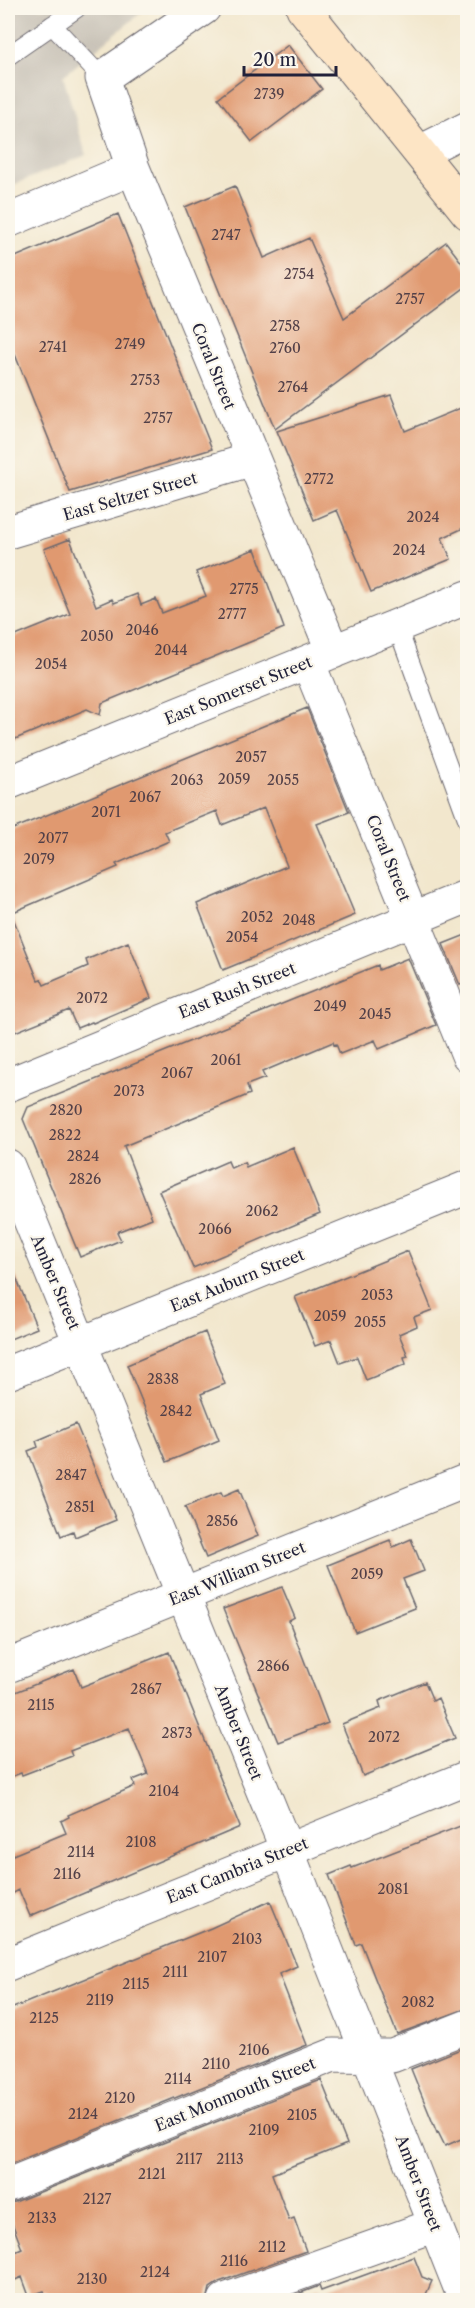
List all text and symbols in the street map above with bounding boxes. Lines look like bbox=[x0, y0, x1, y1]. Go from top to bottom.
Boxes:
scale bar bbox=[244, 39, 336, 77]
text: 20 m bbox=[253, 49, 297, 71]
house number: 2739 bbox=[254, 85, 284, 103]
house number: 2747 bbox=[211, 226, 241, 244]
house number: 2754 bbox=[284, 265, 314, 283]
house number: 2757 bbox=[395, 290, 425, 308]
house number: 2758 bbox=[270, 317, 300, 335]
street label: Coral Street bbox=[188, 320, 241, 413]
house number: 2749 bbox=[115, 335, 145, 353]
house number: 2741 bbox=[39, 338, 67, 356]
house number: 2760 bbox=[269, 339, 301, 357]
house number: 2753 bbox=[130, 371, 160, 389]
house number: 2764 bbox=[278, 378, 308, 396]
house number: 2757 bbox=[143, 409, 173, 427]
street label: East Seltzer Street bbox=[61, 467, 200, 525]
house number: 2772 bbox=[304, 470, 334, 488]
house number: 2024 bbox=[406, 508, 440, 526]
house number: 2024 bbox=[392, 541, 426, 559]
house number: 2775 bbox=[229, 580, 259, 598]
house number: 2777 bbox=[218, 605, 246, 623]
house number: 2046 bbox=[125, 621, 159, 639]
house number: 2050 bbox=[80, 627, 114, 645]
house number: 2044 bbox=[154, 641, 188, 659]
street label: East Somerset Street bbox=[161, 651, 315, 729]
house number: 2054 bbox=[35, 655, 67, 673]
house number: 2057 bbox=[235, 748, 267, 766]
house number: 2059 bbox=[218, 770, 250, 788]
house number: 2063 bbox=[171, 771, 203, 789]
house number: 2055 bbox=[267, 771, 299, 789]
house number: 2067 bbox=[129, 788, 161, 806]
house number: 2071 bbox=[91, 803, 121, 821]
street label: Coral Street bbox=[363, 812, 416, 905]
house number: 2077 bbox=[38, 829, 68, 847]
house number: 2079 bbox=[23, 850, 55, 868]
house number: 2052 bbox=[241, 908, 273, 926]
house number: 2048 bbox=[282, 911, 316, 929]
house number: 2054 bbox=[226, 928, 258, 946]
street label: East Rush Street bbox=[176, 957, 299, 1023]
house number: 2072 bbox=[76, 989, 108, 1007]
house number: 2049 bbox=[313, 997, 347, 1015]
house number: 2045 bbox=[359, 1005, 391, 1023]
house number: 2061 bbox=[210, 1051, 242, 1069]
house number: 2067 bbox=[161, 1064, 193, 1082]
house number: 2073 bbox=[113, 1082, 145, 1100]
house number: 2820 bbox=[49, 1101, 83, 1119]
house number: 2822 bbox=[49, 1126, 81, 1144]
house number: 2824 bbox=[67, 1147, 99, 1165]
house number: 2826 bbox=[69, 1170, 101, 1188]
house number: 2062 bbox=[245, 1202, 279, 1220]
house number: 2066 bbox=[198, 1220, 232, 1238]
street label: Amber Street bbox=[27, 1230, 85, 1333]
street label: East Auburn Street bbox=[167, 1244, 307, 1316]
house number: 2053 bbox=[361, 1286, 393, 1304]
house number: 2059 bbox=[314, 1307, 346, 1325]
house number: 2055 bbox=[354, 1313, 386, 1331]
house number: 2838 bbox=[147, 1370, 179, 1388]
house number: 2842 bbox=[160, 1402, 192, 1420]
house number: 2847 bbox=[55, 1466, 87, 1484]
house number: 2851 bbox=[65, 1498, 95, 1516]
house number: 2856 bbox=[206, 1512, 238, 1530]
street label: East William Street bbox=[166, 1536, 308, 1609]
house number: 2059 bbox=[351, 1565, 383, 1583]
house number: 2866 bbox=[257, 1657, 289, 1675]
house number: 2867 bbox=[130, 1680, 162, 1698]
street label: Amber Street bbox=[210, 1680, 267, 1783]
house number: 2115 bbox=[27, 1696, 55, 1714]
house number: 2873 bbox=[162, 1724, 192, 1742]
house number: 2072 bbox=[368, 1728, 400, 1746]
house number: 2104 bbox=[149, 1782, 179, 1800]
street label: East Cambria Street bbox=[163, 1832, 311, 1908]
house number: 2108 bbox=[125, 1833, 157, 1851]
house number: 2114 bbox=[67, 1843, 95, 1861]
house number: 2116 bbox=[53, 1865, 81, 1883]
house number: 2081 bbox=[377, 1880, 409, 1898]
house number: 2103 bbox=[232, 1930, 262, 1948]
house number: 2107 bbox=[197, 1948, 227, 1966]
house number: 2111 bbox=[162, 1963, 188, 1981]
house number: 2115 bbox=[122, 1975, 150, 1993]
house number: 2119 bbox=[86, 1991, 114, 2009]
house number: 2082 bbox=[401, 1993, 435, 2011]
house number: 2125 bbox=[29, 2009, 59, 2027]
house number: 2106 bbox=[238, 2041, 270, 2059]
street label: East Monmouth Street bbox=[152, 2052, 319, 2135]
house number: 2110 bbox=[202, 2055, 230, 2073]
house number: 2114 bbox=[164, 2070, 192, 2088]
house number: 2120 bbox=[105, 2089, 136, 2107]
house number: 2124 bbox=[68, 2105, 98, 2123]
house number: 2105 bbox=[287, 2106, 317, 2124]
house number: 2109 bbox=[248, 2121, 280, 2139]
street label: Amber Street bbox=[391, 2131, 447, 2234]
house number: 2117 bbox=[176, 2150, 202, 2168]
house number: 2113 bbox=[216, 2150, 244, 2168]
house number: 2121 bbox=[138, 2165, 166, 2183]
house number: 2127 bbox=[83, 2190, 112, 2208]
house number: 2133 bbox=[27, 2209, 57, 2227]
house number: 2112 bbox=[258, 2238, 286, 2256]
house number: 2116 bbox=[220, 2252, 248, 2270]
house number: 2124 bbox=[140, 2263, 170, 2281]
house number: 2130 bbox=[77, 2270, 107, 2288]

